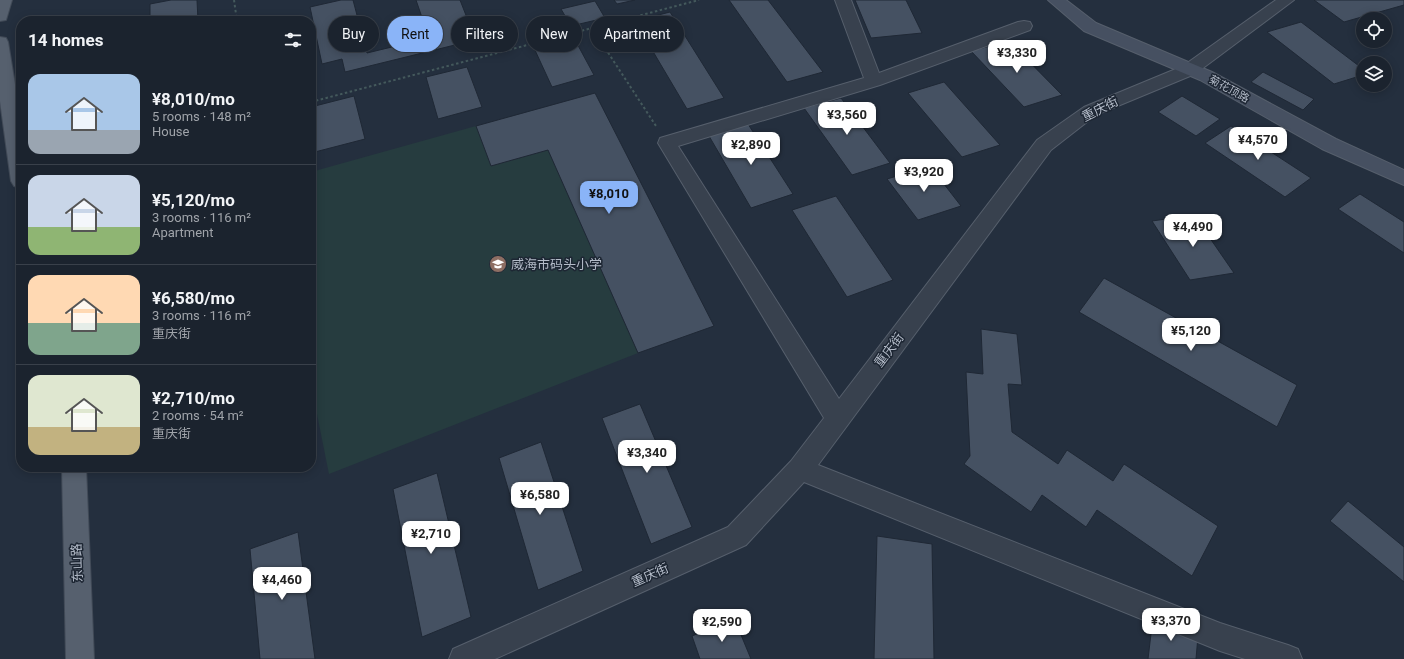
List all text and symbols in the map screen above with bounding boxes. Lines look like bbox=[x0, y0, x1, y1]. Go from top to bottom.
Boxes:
map controls bbox=[1356, 12, 1392, 92]
button: locate bbox=[1356, 12, 1392, 48]
chip: Buy bbox=[328, 16, 379, 52]
chip: Rent bbox=[387, 16, 443, 52]
chip: Filters bbox=[451, 16, 518, 52]
chip: New bbox=[526, 16, 582, 52]
chip: Apartment bbox=[590, 16, 684, 52]
icon: filters bbox=[282, 29, 304, 51]
text: 14 homes bbox=[28, 30, 104, 50]
pin: ¥3,330 bbox=[984, 40, 1050, 74]
text: ¥3,330 bbox=[997, 45, 1037, 60]
button: layers bbox=[1356, 56, 1392, 92]
street label: 菊花顶路 bbox=[1207, 73, 1251, 105]
text: ¥8,010/mo bbox=[152, 89, 235, 109]
icon: home bbox=[60, 90, 108, 138]
street label: 重庆街 bbox=[1079, 93, 1121, 125]
pin: ¥3,560 bbox=[814, 102, 880, 136]
text: ¥3,560 bbox=[827, 107, 867, 122]
text: 5 rooms · 148 m² bbox=[152, 109, 251, 124]
text: House bbox=[152, 124, 189, 139]
pin: ¥4,570 bbox=[1225, 127, 1291, 161]
pin: ¥2,890 bbox=[718, 132, 784, 166]
text: ¥4,570 bbox=[1238, 132, 1278, 147]
text: ¥2,890 bbox=[731, 137, 771, 152]
pin: ¥3,920 bbox=[891, 159, 957, 193]
text: ¥3,920 bbox=[904, 164, 944, 179]
pin: ¥8,010 bbox=[576, 181, 642, 215]
text: ¥8,010 bbox=[589, 186, 629, 201]
text: ¥5,120/mo bbox=[152, 190, 235, 210]
icon: home bbox=[60, 191, 108, 239]
text: 3 rooms · 116 m² bbox=[152, 210, 251, 225]
pin: ¥4,490 bbox=[1160, 214, 1226, 248]
text: ¥4,490 bbox=[1173, 219, 1213, 234]
text: Apartment bbox=[152, 225, 214, 240]
school or university icon: 威海市码头小学 bbox=[488, 254, 508, 274]
place label: 威海市码头小学 bbox=[511, 257, 602, 272]
text: ¥6,580/mo bbox=[152, 288, 235, 308]
icon: home bbox=[60, 291, 108, 339]
text: 3 rooms · 116 m² bbox=[152, 308, 251, 323]
pin: ¥5,120 bbox=[1158, 318, 1224, 352]
text: ¥5,120 bbox=[1171, 323, 1211, 338]
text: 重庆街 bbox=[152, 326, 191, 341]
street label: 重庆街 bbox=[871, 330, 907, 370]
text: ¥2,710/mo bbox=[152, 388, 235, 408]
icon: home bbox=[60, 391, 108, 439]
text: 2 rooms · 54 m² bbox=[152, 408, 244, 423]
text: 重庆街 bbox=[152, 426, 191, 441]
pin: ¥3,340 bbox=[614, 440, 680, 474]
text: ¥3,340 bbox=[627, 445, 667, 460]
pin: ¥6,580 bbox=[507, 482, 573, 516]
text: ¥6,580 bbox=[520, 487, 560, 502]
pin: ¥2,710 bbox=[398, 521, 464, 555]
text: ¥2,710 bbox=[411, 526, 451, 541]
street label: 东山路 bbox=[69, 543, 85, 583]
street label: 重庆街 bbox=[629, 560, 671, 590]
pin: ¥4,460 bbox=[249, 567, 315, 601]
text: ¥4,460 bbox=[262, 572, 302, 587]
pin: ¥3,370 bbox=[1138, 608, 1204, 642]
pin: ¥2,590 bbox=[689, 609, 755, 643]
text: ¥3,370 bbox=[1151, 613, 1191, 628]
text: ¥2,590 bbox=[702, 614, 742, 629]

